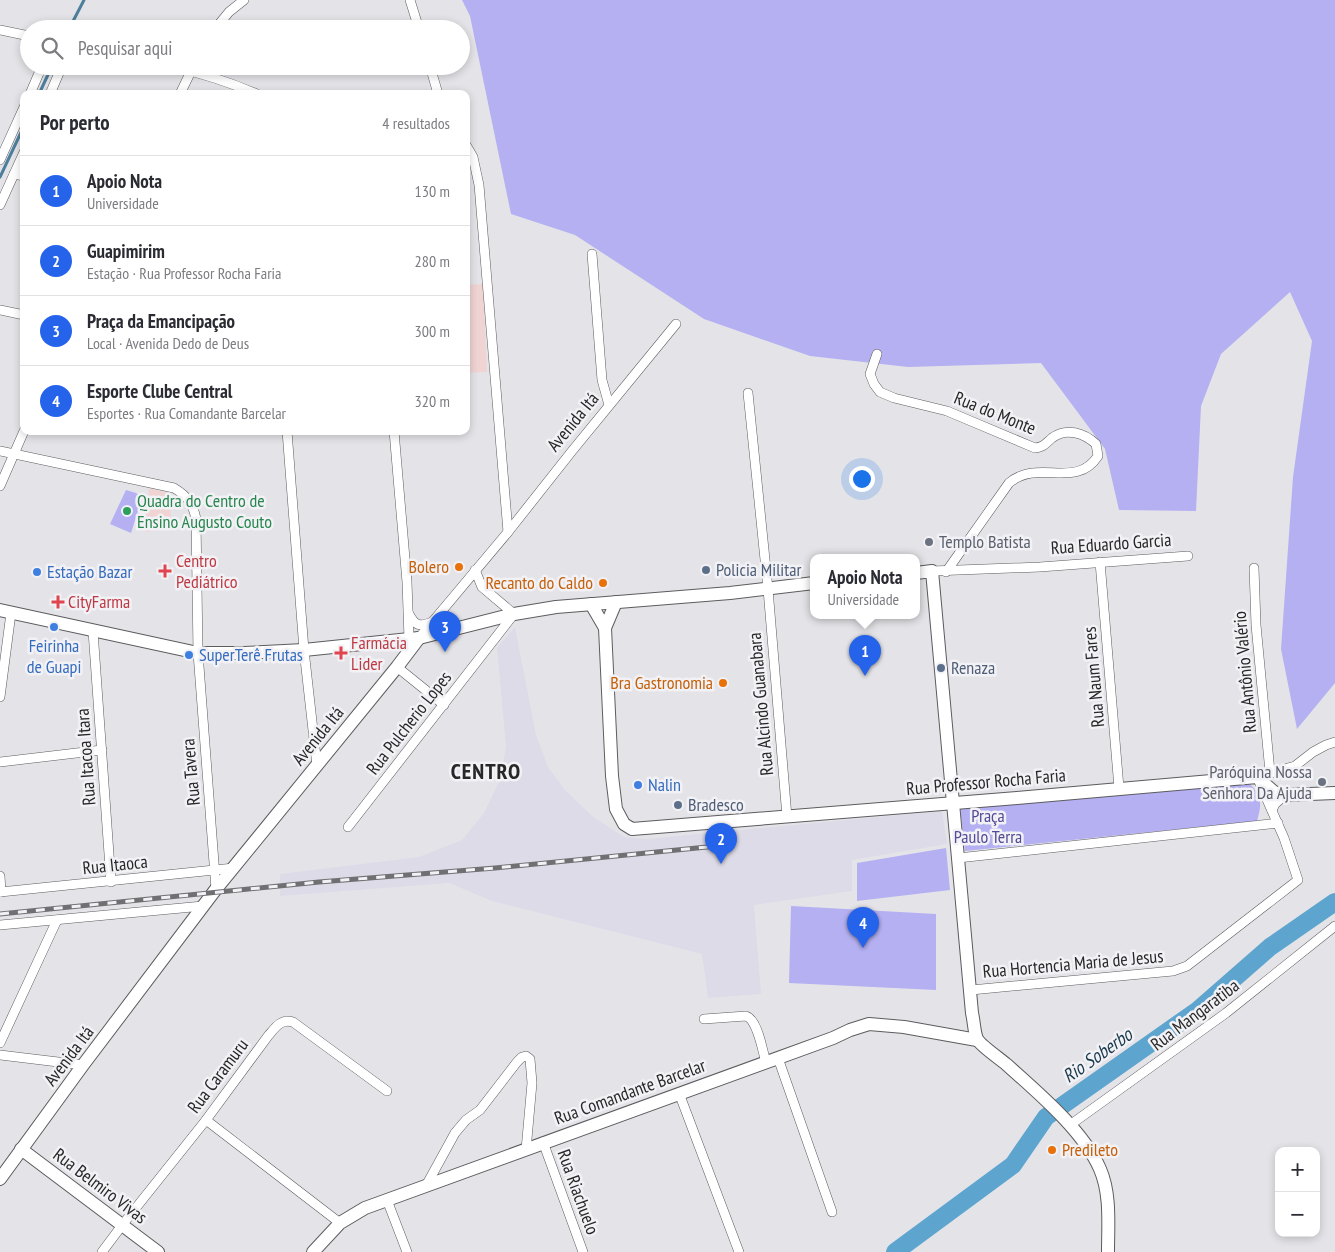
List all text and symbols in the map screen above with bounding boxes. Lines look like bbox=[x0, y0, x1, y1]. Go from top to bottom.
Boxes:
search box bbox=[20, 20, 470, 75]
icon: search bbox=[38, 34, 66, 62]
text: Pesquisar aqui bbox=[78, 36, 172, 60]
text: Por perto bbox=[40, 109, 110, 136]
text: 4 resultados bbox=[382, 113, 450, 133]
text: Apoio Nota bbox=[87, 169, 162, 193]
text: 1 bbox=[52, 181, 60, 201]
text: 130 m bbox=[415, 181, 450, 201]
text: Universidade bbox=[87, 193, 159, 213]
text: Guapimirim bbox=[87, 239, 165, 263]
text: 2 bbox=[52, 251, 60, 271]
text: 280 m bbox=[415, 251, 450, 271]
text: Estação · Rua Professor Rocha Faria bbox=[87, 263, 281, 283]
text: Praça da Emancipação bbox=[87, 309, 235, 333]
text: 3 bbox=[52, 321, 60, 341]
text: 300 m bbox=[415, 321, 450, 341]
text: Local · Avenida Dedo de Deus bbox=[87, 333, 249, 353]
text: Esporte Clube Central bbox=[87, 379, 232, 403]
street label: Rua do Monte bbox=[951, 386, 1039, 439]
street label: Avenida Itá bbox=[542, 388, 603, 456]
text: 4 bbox=[52, 391, 60, 411]
text: 320 m bbox=[415, 391, 450, 411]
text: Esportes · Rua Comandante Barcelar bbox=[87, 403, 286, 423]
your location bbox=[849, 466, 875, 492]
place label: Quadra do Centro de Ensino Augusto Couto bbox=[137, 489, 272, 533]
marker: Quadra do Centro de Ensino Augusto Couto bbox=[121, 505, 133, 517]
street label: Rua Eduardo Garcia bbox=[1050, 528, 1172, 559]
place label: Templo Batista bbox=[939, 530, 1031, 553]
marker: Templo Batista bbox=[923, 536, 935, 548]
place label: Centro Pediátrico bbox=[176, 549, 238, 593]
popup bbox=[810, 554, 920, 619]
place label: Bolero bbox=[408, 555, 449, 578]
place label: Policia Militar bbox=[716, 558, 801, 581]
place label: Estação Bazar bbox=[47, 560, 133, 583]
marker: Bolero bbox=[453, 561, 465, 573]
marker: Centro Pediátrico bbox=[158, 564, 172, 578]
marker: Policia Militar bbox=[700, 564, 712, 576]
text: Apoio Nota bbox=[827, 565, 903, 589]
marker: Estação Bazar bbox=[31, 566, 43, 578]
place label: Recanto do Caldo bbox=[486, 571, 593, 594]
marker: Recanto do Caldo bbox=[597, 577, 609, 589]
text: Universidade bbox=[827, 589, 899, 609]
place label: CityFarma bbox=[68, 590, 130, 613]
marker: CityFarma bbox=[52, 596, 64, 608]
street label: Rua Antônio Valério bbox=[1228, 610, 1261, 734]
pin: 3 bbox=[429, 611, 461, 652]
marker: Feirinha de Guapi bbox=[48, 621, 60, 633]
street label: Rua Naum Fares bbox=[1078, 626, 1109, 728]
place label: Farmácia Lider bbox=[351, 631, 407, 675]
street label: Rua Alcindo Guanabara bbox=[743, 632, 778, 776]
place label: Feirinha de Guapi bbox=[27, 634, 81, 678]
pin: 1 bbox=[849, 635, 881, 676]
place label: SuperTerê Frutas bbox=[199, 643, 303, 666]
marker: Farmácia Lider bbox=[335, 647, 347, 659]
marker: SuperTerê Frutas bbox=[183, 649, 195, 661]
place label: Renaza bbox=[951, 656, 995, 679]
marker: Renaza bbox=[935, 662, 947, 674]
street label: Rua Pulcherio Lopes bbox=[361, 666, 456, 779]
place label: Bra Gastronomia bbox=[610, 671, 713, 694]
marker: Bra Gastronomia bbox=[717, 677, 729, 689]
street label: Avenida Itá bbox=[287, 702, 348, 770]
street label: Rua Itacoa Itara bbox=[71, 708, 100, 806]
street label: Rua Tavera bbox=[176, 738, 205, 807]
district label: CENTRO bbox=[451, 757, 521, 785]
place label: Paróquina Nossa Senhora Da Ajuda bbox=[1202, 760, 1312, 804]
street label: Rua Professor Rocha Faria bbox=[905, 763, 1067, 800]
place label: Nalin bbox=[648, 773, 681, 796]
marker: Paróquina Nossa Senhora Da Ajuda bbox=[1316, 776, 1328, 788]
marker: Nalin bbox=[632, 779, 644, 791]
place label: Bradesco bbox=[688, 793, 744, 816]
marker: Bradesco bbox=[672, 799, 684, 811]
park label: Praça Paulo Terra bbox=[954, 804, 1022, 848]
pin: 2 bbox=[705, 823, 737, 864]
street label: Rua Itaoca bbox=[81, 850, 149, 879]
pin: 4 bbox=[847, 907, 879, 948]
street label: Rua Hortencia Maria de Jesus bbox=[982, 944, 1164, 983]
street label: Rua Mangaratiba bbox=[1146, 974, 1244, 1055]
street label: Avenida Itá bbox=[39, 1021, 99, 1090]
water label: Rio Soberbo bbox=[1058, 1021, 1138, 1088]
street label: Rua Caramuru bbox=[182, 1034, 253, 1117]
street label: Rua Comandante Barcelar bbox=[551, 1053, 709, 1130]
place label: Predileto bbox=[1062, 1138, 1118, 1161]
street label: Rua Belmiro Vivas bbox=[49, 1143, 152, 1228]
marker: Predileto bbox=[1046, 1144, 1058, 1156]
street label: Rua Riachuelo bbox=[552, 1146, 605, 1238]
map controls bbox=[1275, 1147, 1320, 1237]
button: + bbox=[1275, 1147, 1320, 1192]
button: − bbox=[1275, 1192, 1320, 1237]

